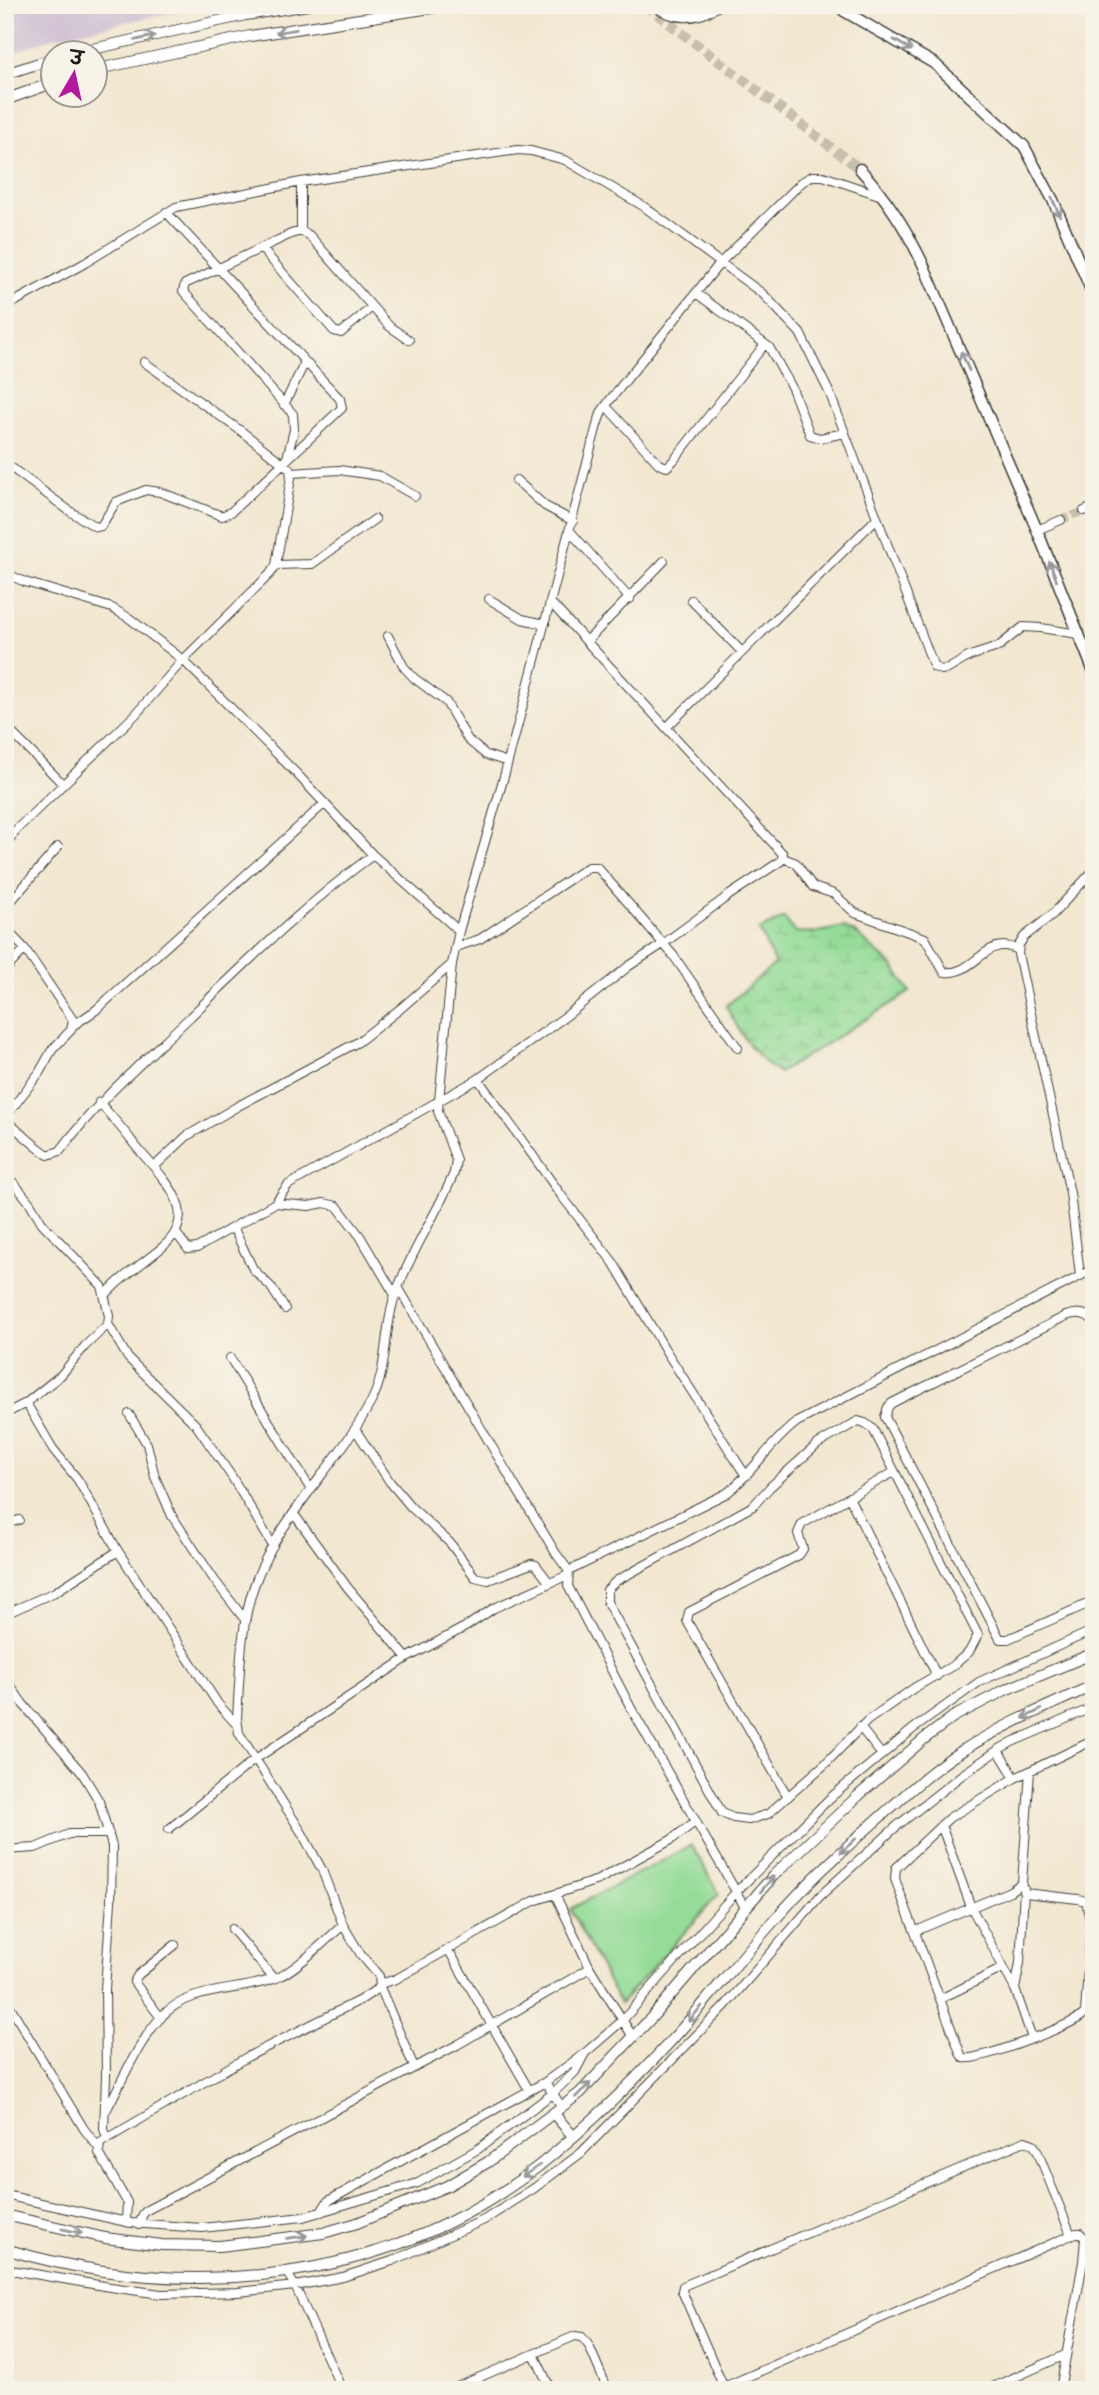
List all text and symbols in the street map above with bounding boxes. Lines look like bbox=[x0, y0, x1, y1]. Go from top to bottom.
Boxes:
one-way arrow bbox=[275, 25, 298, 38]
one-way arrow bbox=[133, 30, 156, 44]
north arrow bbox=[38, 38, 108, 108]
one-way arrow bbox=[892, 38, 912, 52]
text: उ bbox=[66, 48, 86, 73]
one-way arrow bbox=[1050, 196, 1063, 218]
one-way arrow bbox=[957, 351, 970, 372]
one-way arrow bbox=[1046, 560, 1059, 582]
one-way arrow bbox=[1022, 1708, 1043, 1721]
one-way arrow bbox=[840, 1837, 857, 1854]
one-way arrow bbox=[759, 1875, 775, 1893]
one-way arrow bbox=[687, 2004, 703, 2022]
one-way arrow bbox=[574, 2081, 591, 2098]
one-way arrow bbox=[522, 2164, 541, 2178]
one-way arrow bbox=[60, 2225, 83, 2239]
one-way arrow bbox=[285, 2230, 308, 2243]

